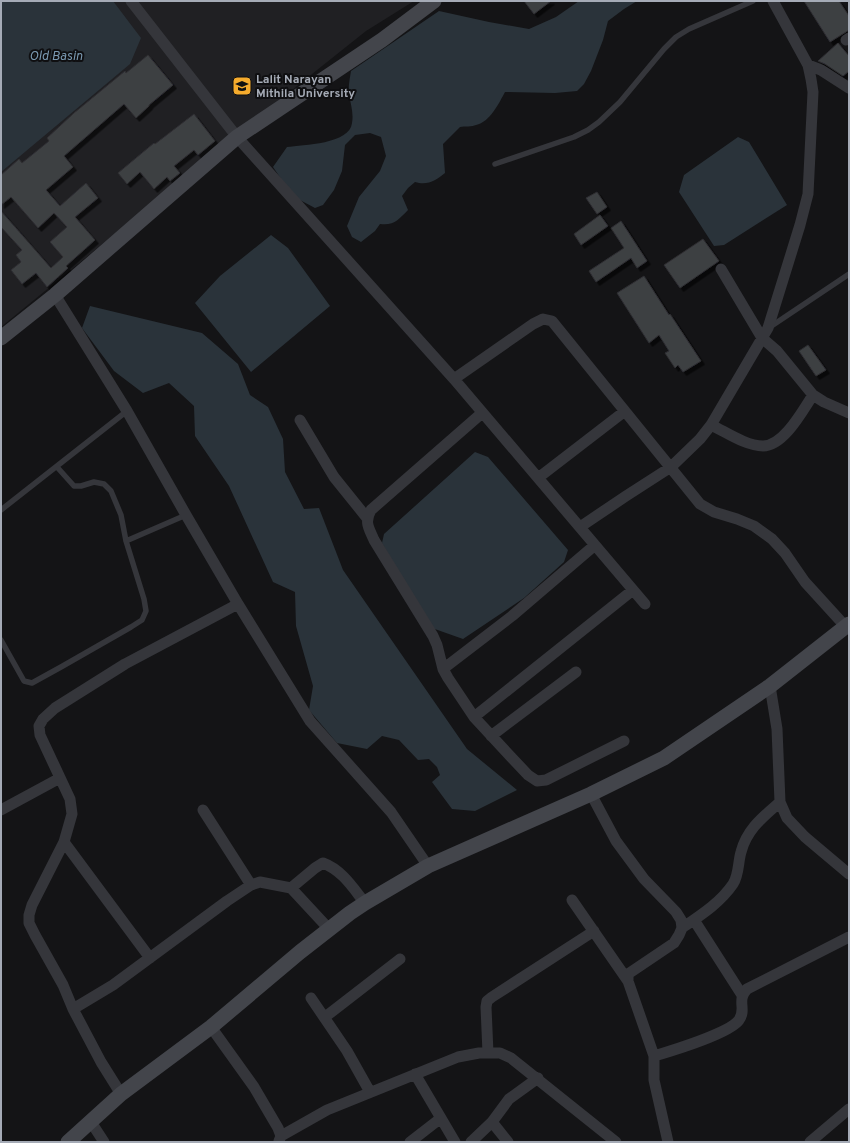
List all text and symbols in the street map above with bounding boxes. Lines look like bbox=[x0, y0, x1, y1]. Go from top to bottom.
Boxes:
water label: Old Basin bbox=[29, 49, 83, 65]
place label: Lalit Narayan Mithila University bbox=[256, 72, 355, 102]
school or university icon: Lalit Narayan Mithila University bbox=[231, 75, 253, 97]

